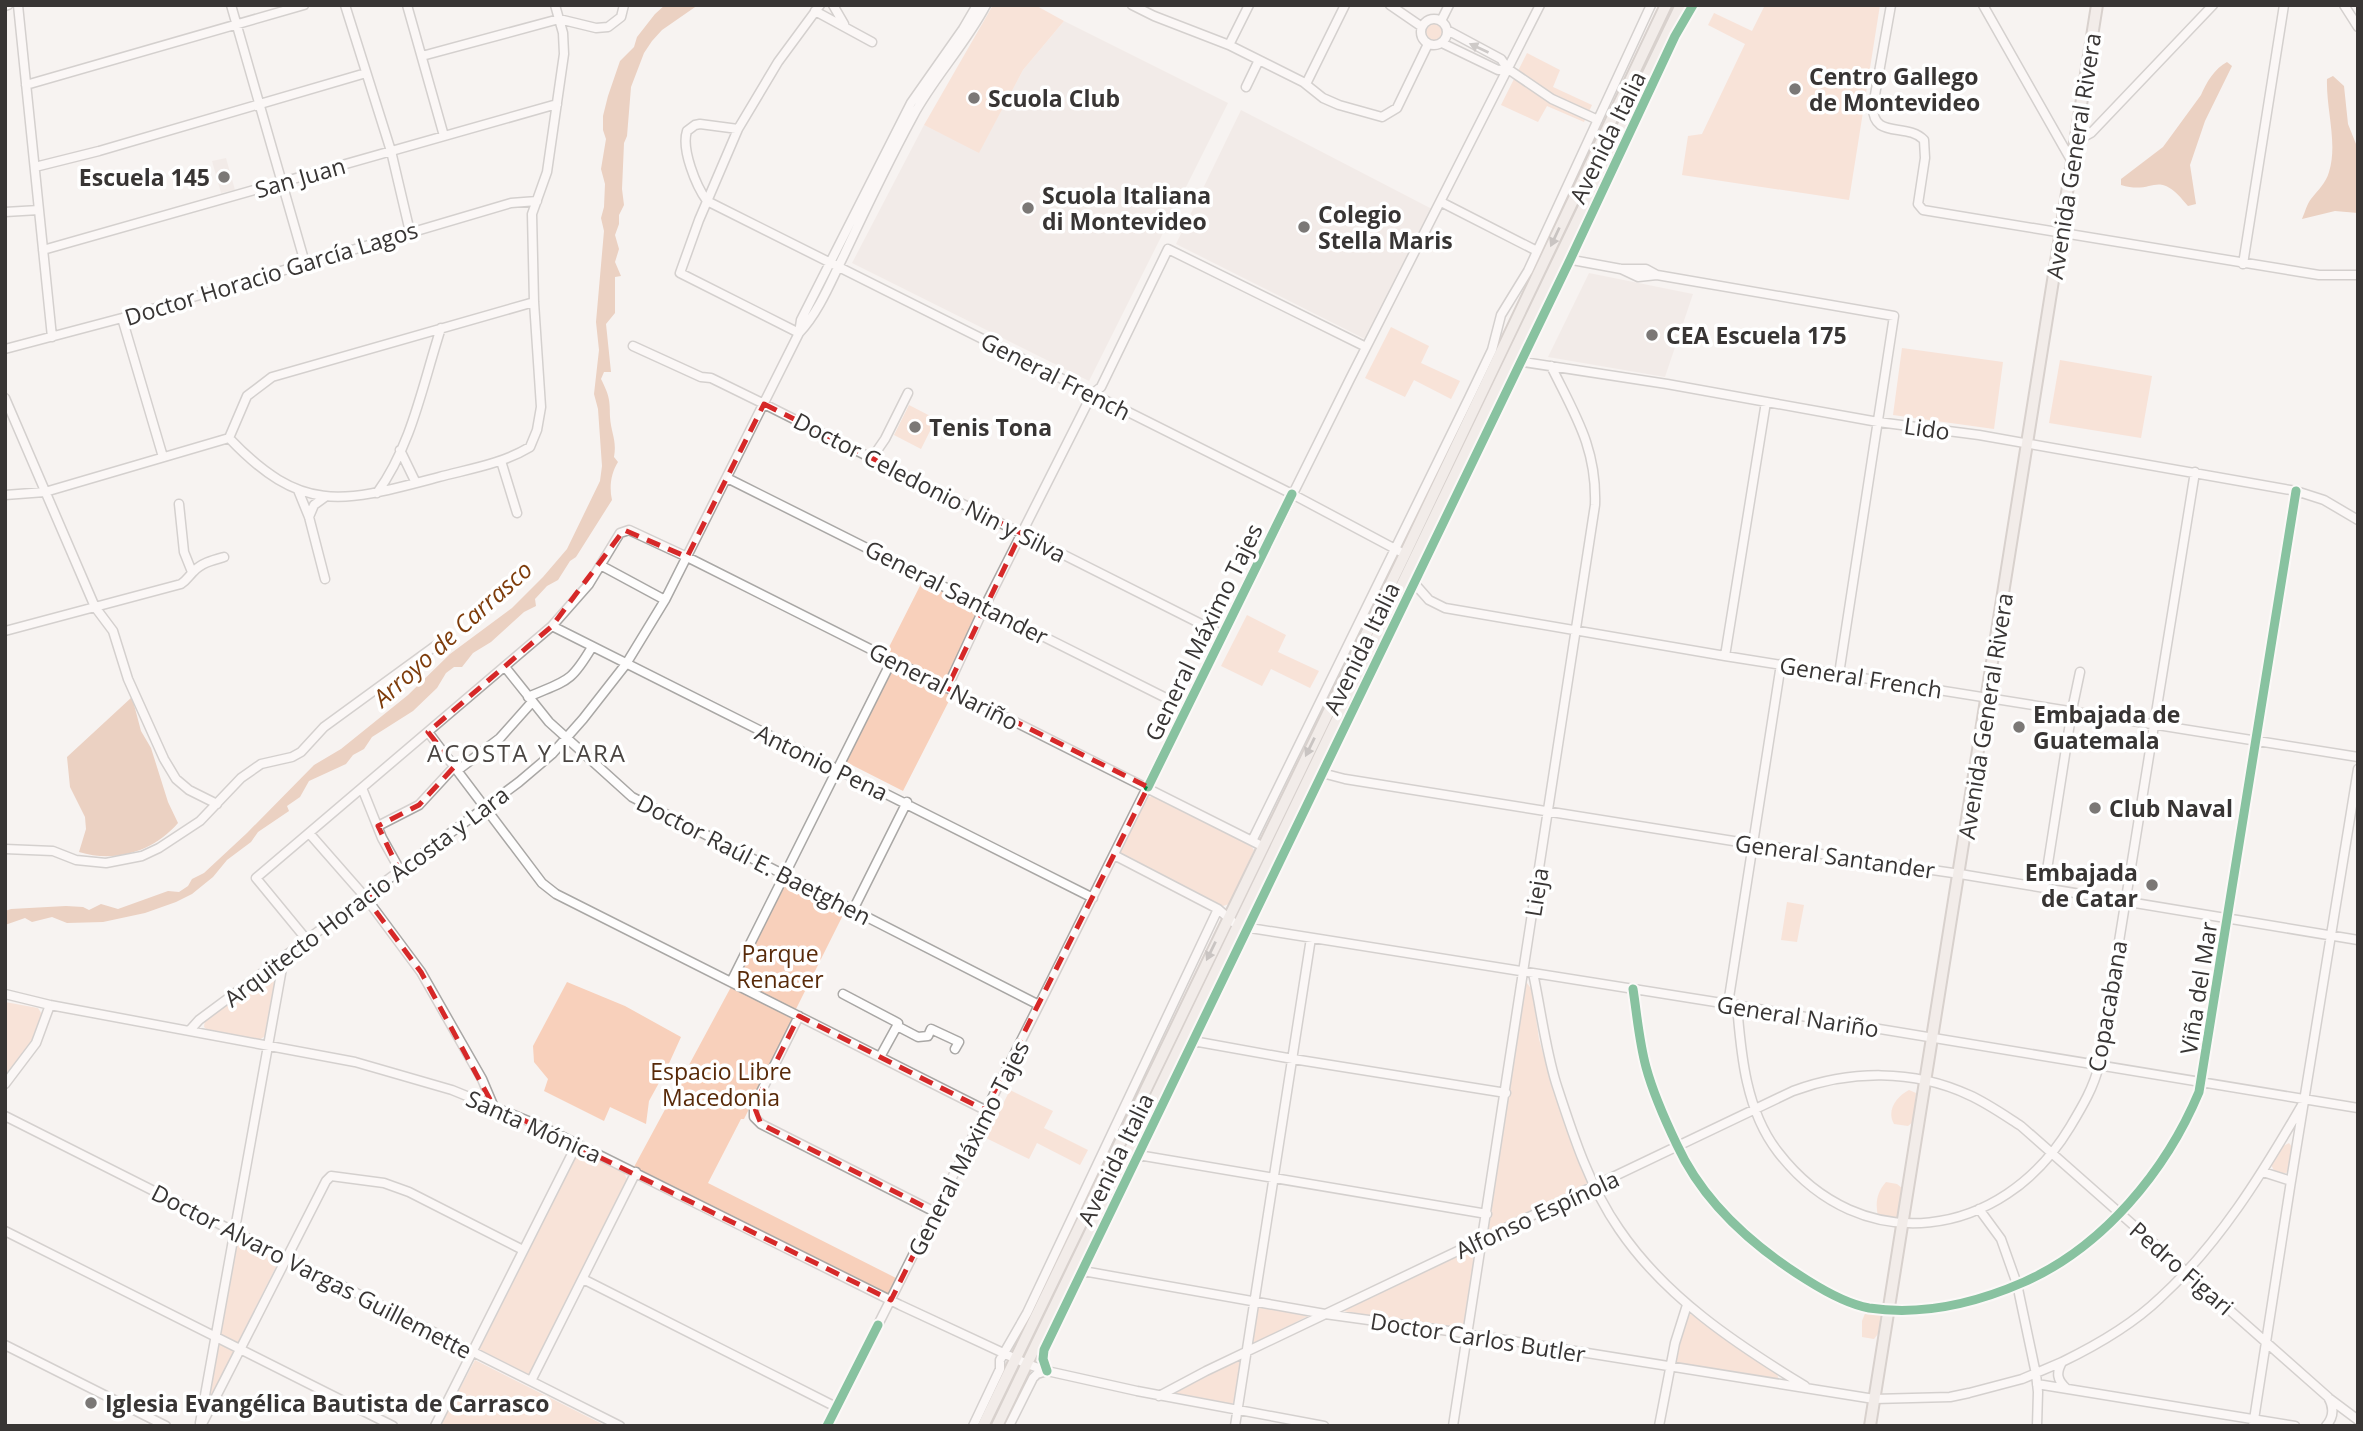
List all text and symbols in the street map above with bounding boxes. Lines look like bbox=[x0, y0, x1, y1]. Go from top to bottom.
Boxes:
street label: Avenida General Rivera bbox=[2038, 31, 2108, 281]
one-way arrow bbox=[1469, 42, 1489, 54]
place label: Centro Gallego de Montevideo bbox=[1809, 60, 1980, 118]
street label: Avenida Italia bbox=[1561, 66, 1653, 208]
marker: Centro Gallego de Montevideo bbox=[1787, 81, 1803, 97]
place label: Scuola Club bbox=[988, 82, 1120, 114]
marker: Scuola Club bbox=[966, 90, 982, 106]
street label: San Juan bbox=[251, 149, 349, 205]
place label: Escuela 145 bbox=[79, 161, 210, 193]
marker: Escuela 145 bbox=[216, 169, 232, 185]
place label: Scuola Italiana di Montevideo bbox=[1042, 179, 1211, 237]
place label: Colegio Stella Maris bbox=[1318, 198, 1453, 256]
marker: Scuola Italiana di Montevideo bbox=[1020, 200, 1036, 216]
street label: Doctor Horacio García Lagos bbox=[120, 213, 422, 333]
marker: Colegio Stella Maris bbox=[1296, 219, 1312, 235]
one-way arrow bbox=[1549, 227, 1561, 247]
place label: CEA Escuela 175 bbox=[1666, 319, 1847, 351]
street label: General French bbox=[976, 325, 1136, 427]
marker: CEA Escuela 175 bbox=[1644, 327, 1660, 343]
street label: Doctor Celedonio Nin y Silva bbox=[788, 404, 1072, 570]
street label: Lido bbox=[1902, 409, 1952, 447]
place label: Tenis Tona bbox=[929, 411, 1052, 443]
marker: Tenis Tona bbox=[907, 419, 923, 435]
street label: General Máximo Tajes bbox=[1136, 518, 1270, 746]
street label: General Santander bbox=[860, 532, 1055, 652]
water label: Arroyo de Carrasco bbox=[364, 553, 539, 715]
street label: Avenida Italia bbox=[1315, 577, 1407, 719]
street label: Avenida General Rivera bbox=[1950, 591, 2020, 841]
street label: General Nariño bbox=[864, 635, 1024, 737]
street label: General French bbox=[1777, 648, 1945, 706]
place label: Embajada de Guatemala bbox=[2033, 698, 2180, 756]
street label: Antonio Pena bbox=[750, 716, 894, 808]
marker: Embajada de Guatemala bbox=[2011, 719, 2027, 735]
district label: ACOSTA Y LARA bbox=[427, 736, 627, 769]
one-way arrow bbox=[1305, 737, 1316, 757]
street label: Arquitecto Horacio Acosta y Lara bbox=[217, 778, 515, 1014]
street label: Doctor Raúl E. Baetghen bbox=[631, 786, 877, 932]
place label: Club Naval bbox=[2109, 792, 2233, 824]
marker: Club Naval bbox=[2087, 800, 2103, 816]
street label: General Santander bbox=[1733, 826, 1938, 886]
place label: Embajada de Catar bbox=[2025, 856, 2138, 914]
street label: Lieja bbox=[1516, 865, 1556, 919]
marker: Embajada de Catar bbox=[2144, 877, 2160, 893]
street label: Viña del Mar bbox=[2172, 919, 2224, 1057]
park label: Parque Renacer bbox=[736, 937, 824, 995]
street label: Copacabana bbox=[2080, 938, 2134, 1074]
one-way arrow bbox=[1205, 941, 1216, 962]
street label: General Nariño bbox=[1715, 987, 1881, 1045]
street label: General Máximo Tajes bbox=[900, 1035, 1036, 1261]
park label: Espacio Libre Macedonia bbox=[650, 1055, 792, 1113]
street label: Santa Mónica bbox=[461, 1082, 607, 1170]
street label: Avenida Italia bbox=[1069, 1088, 1161, 1230]
street label: Alfonso Espínola bbox=[1450, 1162, 1624, 1266]
street label: Doctor Alvaro Vargas Guillemette bbox=[146, 1176, 478, 1366]
street label: Pedro Figari bbox=[2123, 1214, 2241, 1322]
street label: Doctor Carlos Butler bbox=[1368, 1304, 1588, 1370]
place label: Iglesia Evangélica Bautista de Carrasco bbox=[105, 1387, 550, 1419]
marker: Iglesia Evangélica Bautista de Carrasco bbox=[83, 1395, 99, 1411]

